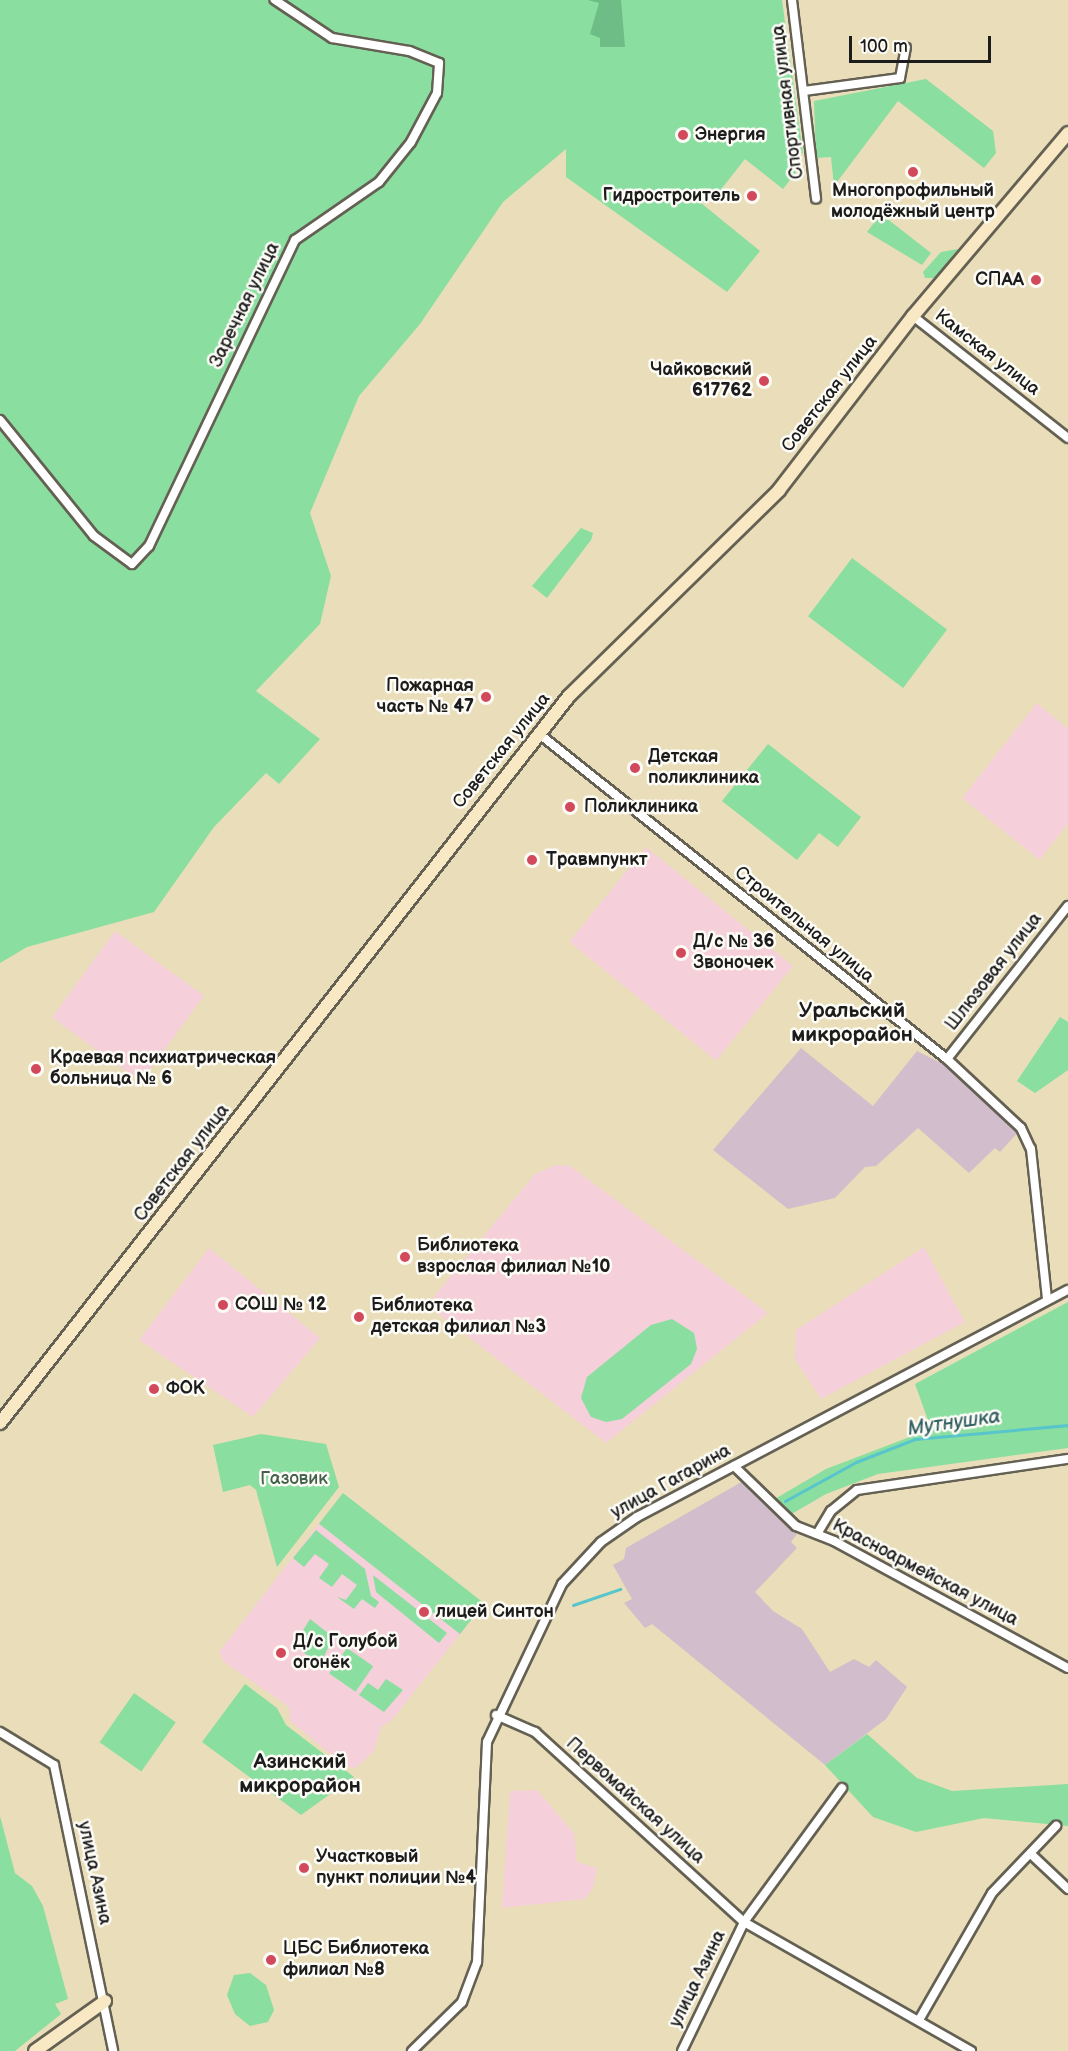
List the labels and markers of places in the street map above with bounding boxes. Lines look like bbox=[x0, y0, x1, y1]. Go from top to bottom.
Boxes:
place label: Энергия bbox=[695, 124, 766, 146]
marker: Энергия bbox=[676, 128, 690, 142]
marker: Многопрофильный молодёжный центр bbox=[906, 165, 920, 179]
place label: Многопрофильный молодёжный центр bbox=[831, 181, 995, 224]
place label: Гидростроитель bbox=[602, 185, 740, 207]
marker: Гидростроитель bbox=[745, 189, 759, 203]
place label: СПАА bbox=[975, 269, 1024, 291]
marker: СПАА bbox=[1029, 273, 1043, 287]
place label: Чайковский 617762 bbox=[650, 360, 752, 403]
marker: Чайковский 617762 bbox=[757, 374, 771, 388]
place label: Пожарная часть № 47 bbox=[377, 676, 474, 718]
marker: Пожарная часть № 47 bbox=[479, 690, 493, 704]
place label: Детская поликлиника bbox=[648, 747, 759, 789]
marker: Детская поликлиника bbox=[626, 759, 644, 777]
place label: Поликлиника bbox=[584, 796, 698, 818]
marker: Поликлиника bbox=[561, 798, 579, 816]
place label: Травмпункт bbox=[546, 849, 648, 871]
marker: Травмпункт bbox=[523, 851, 541, 869]
place label: Д/с № 36 Звоночек bbox=[693, 932, 775, 974]
marker: Д/с № 36 Звоночек bbox=[674, 946, 688, 960]
place label: Краевая психиатрическая больница № 6 bbox=[50, 1048, 276, 1090]
marker: Краевая психиатрическая больница № 6 bbox=[27, 1060, 45, 1078]
place label: Библиотека взрослая филиал №10 bbox=[417, 1236, 610, 1278]
marker: Библиотека взрослая филиал №10 bbox=[398, 1250, 412, 1264]
place label: СОШ № 12 bbox=[235, 1294, 326, 1316]
place label: Библиотека детская филиал №3 bbox=[371, 1296, 546, 1338]
marker: СОШ № 12 bbox=[216, 1298, 230, 1312]
marker: Библиотека детская филиал №3 bbox=[352, 1310, 366, 1324]
place label: ФОК bbox=[166, 1378, 205, 1400]
marker: ФОК bbox=[147, 1382, 161, 1396]
place label: лицей Синтон bbox=[436, 1601, 554, 1623]
marker: лицей Синтон bbox=[417, 1605, 431, 1619]
place label: Д/с Голубой огонёк bbox=[293, 1632, 398, 1674]
marker: Д/с Голубой огонёк bbox=[274, 1646, 288, 1660]
place label: Участковый пункт полиции №4 bbox=[316, 1847, 476, 1890]
marker: Участковый пункт полиции №4 bbox=[297, 1861, 311, 1875]
place label: ЦБС Библиотека филиал №8 bbox=[283, 1939, 429, 1982]
marker: ЦБС Библиотека филиал №8 bbox=[264, 1953, 278, 1967]

